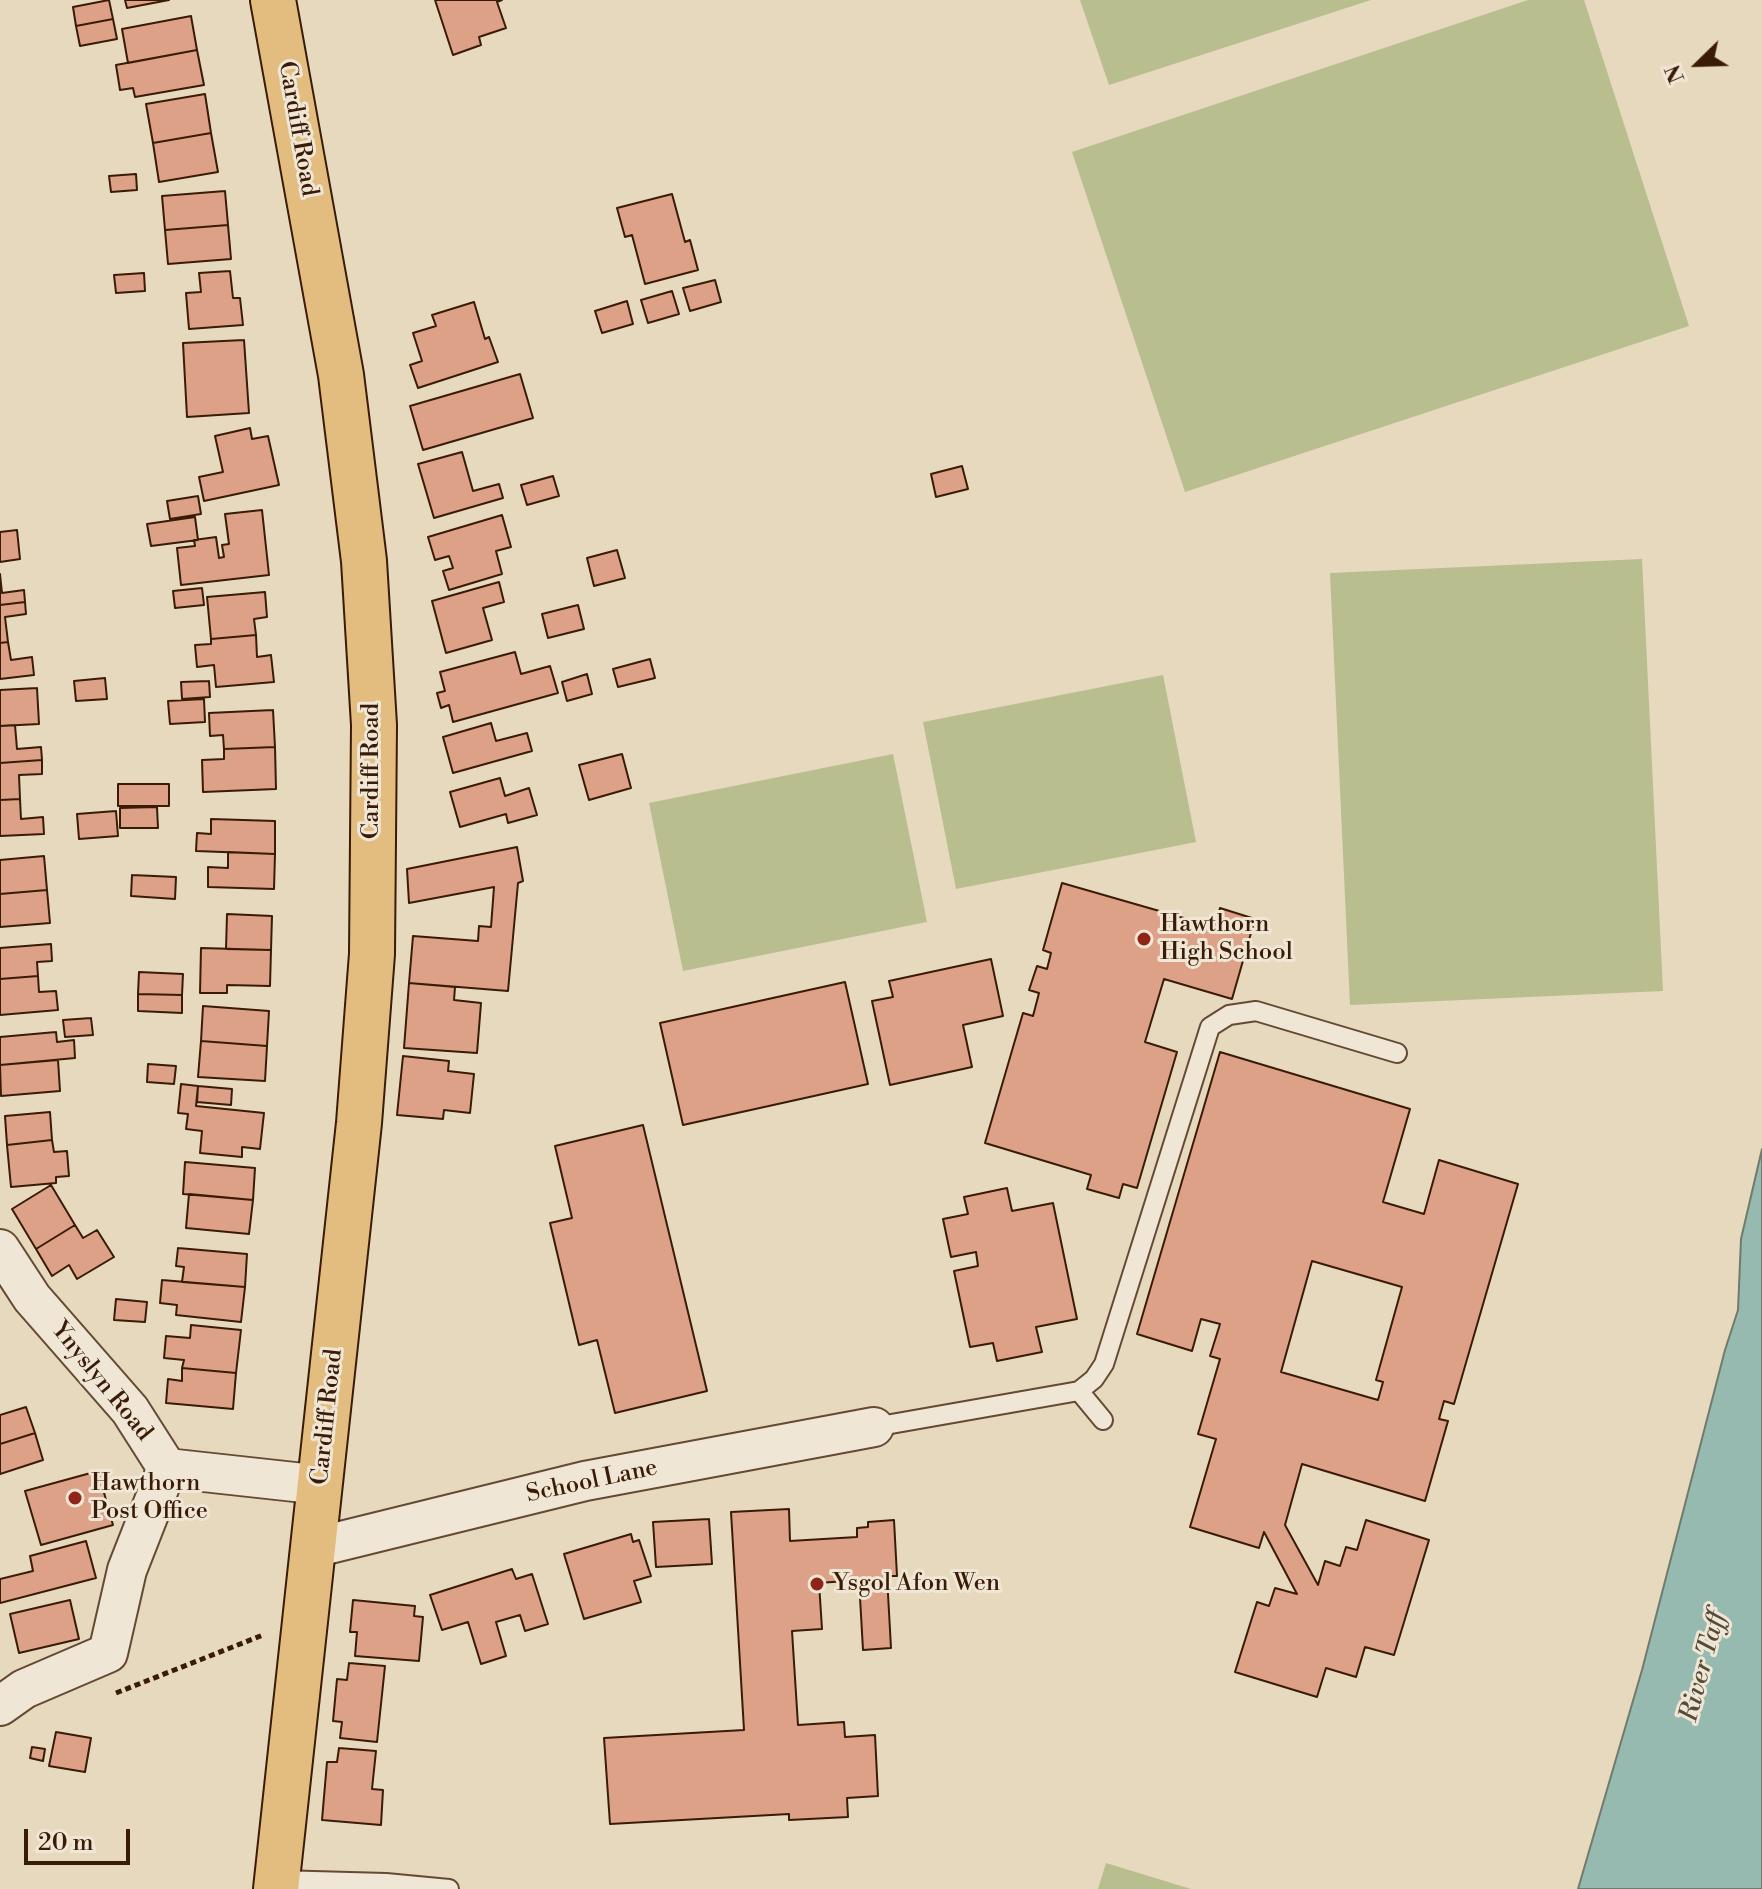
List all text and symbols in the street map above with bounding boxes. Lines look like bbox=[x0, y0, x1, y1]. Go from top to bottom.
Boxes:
north arrow bbox=[1658, 24, 1738, 104]
street label: Cardiff Road bbox=[271, 59, 323, 199]
text: N bbox=[1660, 60, 1691, 87]
street label: Cardiff Road bbox=[358, 703, 386, 839]
place label: Hawthorn High School bbox=[1160, 911, 1293, 967]
marker: Hawthorn High School bbox=[1135, 930, 1153, 948]
street label: Ynyslyn Road bbox=[44, 1317, 158, 1447]
street label: Cardiff Road bbox=[307, 1348, 349, 1486]
street label: School Lane bbox=[524, 1454, 660, 1510]
place label: Hawthorn Post Office bbox=[91, 1470, 208, 1526]
marker: Hawthorn Post Office bbox=[66, 1489, 84, 1507]
place label: Ysgol Afon Wen bbox=[833, 1570, 1000, 1598]
marker: Ysgol Afon Wen bbox=[808, 1575, 826, 1593]
water label: River Taff bbox=[1674, 1609, 1734, 1725]
scale bar bbox=[28, 1813, 134, 1863]
text: 20 m bbox=[38, 1828, 94, 1858]

